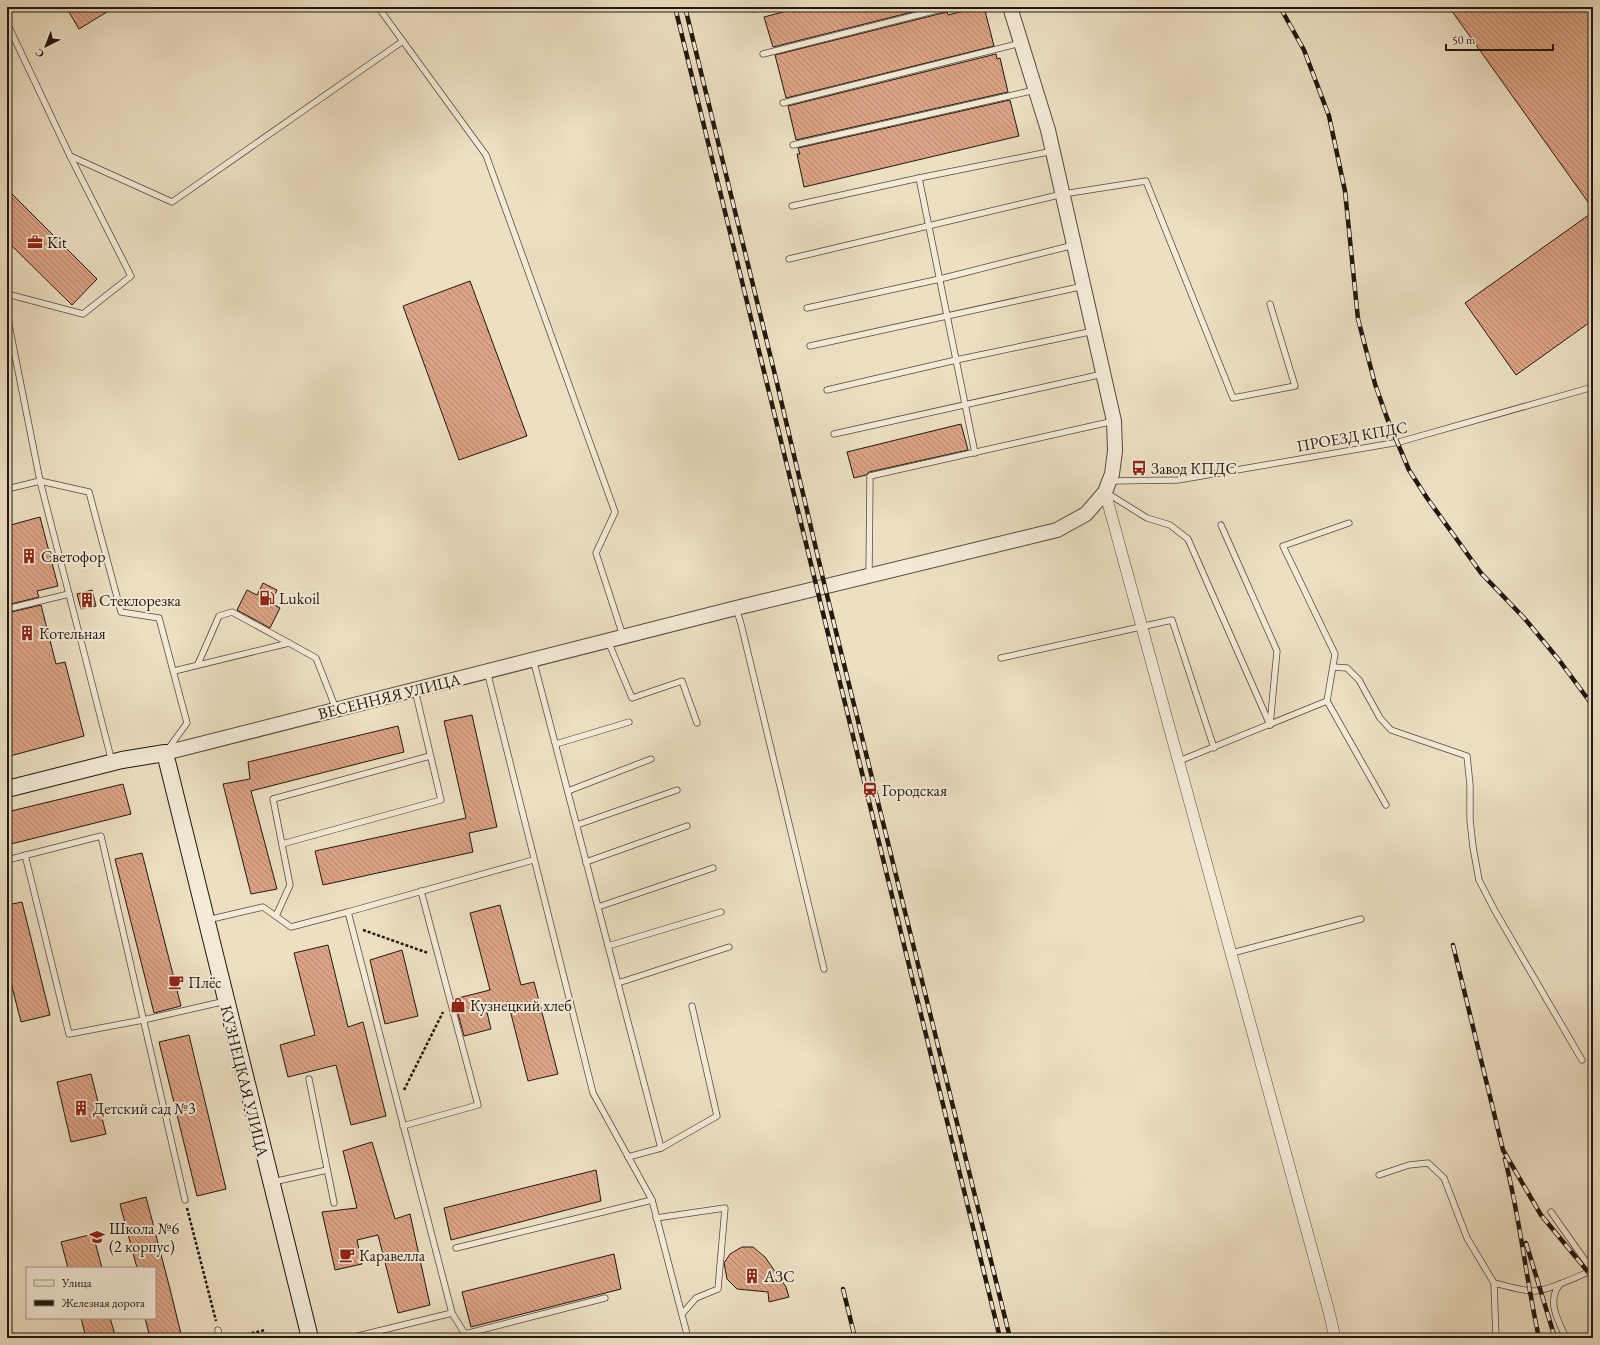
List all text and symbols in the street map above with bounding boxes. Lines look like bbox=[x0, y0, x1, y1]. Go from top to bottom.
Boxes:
north arrow bbox=[26, 26, 66, 66]
scale bar bbox=[1446, 26, 1553, 52]
text: 50 m bbox=[1452, 32, 1476, 48]
text: С bbox=[32, 45, 47, 61]
place label: Kit bbox=[47, 232, 67, 253]
office icon: Kit bbox=[26, 233, 44, 251]
street label: ПРОЕЗД КПДС bbox=[1295, 416, 1409, 457]
place label: Завод КПДС bbox=[1151, 458, 1237, 479]
bus stop icon: Завод КПДС bbox=[1130, 459, 1148, 477]
place label: Светофор bbox=[41, 546, 105, 567]
building icon: Светофор bbox=[20, 547, 38, 565]
place label: Lukoil bbox=[279, 588, 320, 609]
fuel station icon: Lukoil bbox=[258, 589, 276, 607]
place label: Стеклорезка bbox=[99, 590, 181, 611]
building icon: Стеклорезка bbox=[78, 591, 96, 609]
place label: Котельная bbox=[39, 623, 106, 644]
building icon: Котельная bbox=[18, 624, 36, 642]
street label: ВЕСЕННЯЯ УЛИЦА bbox=[316, 668, 463, 724]
place label: Городская bbox=[882, 780, 947, 801]
station icon: Городская bbox=[861, 781, 879, 799]
place label: Плёс bbox=[188, 972, 222, 993]
cafe icon: Плёс bbox=[167, 973, 185, 991]
place label: Кузнецкий хлеб bbox=[470, 995, 572, 1016]
shop icon: Кузнецкий хлеб bbox=[449, 996, 467, 1014]
street label: КУЗНЕЦКАЯ УЛИЦА bbox=[216, 1003, 274, 1160]
place label: Детский сад №3 bbox=[93, 1098, 196, 1119]
building icon: Детский сад №3 bbox=[72, 1099, 90, 1117]
place label: Школа №6 (2 корпус) bbox=[109, 1218, 180, 1257]
school or university icon: Школа №6 (2 корпус) bbox=[88, 1228, 106, 1246]
place label: Каравелла bbox=[359, 1245, 426, 1266]
cafe icon: Каравелла bbox=[338, 1246, 356, 1264]
place label: АЗС bbox=[763, 1266, 795, 1287]
legend bbox=[26, 1267, 156, 1319]
building icon: АЗС bbox=[743, 1267, 761, 1285]
text: Улица bbox=[61, 1275, 92, 1291]
text: Железная дорога bbox=[61, 1295, 145, 1311]

